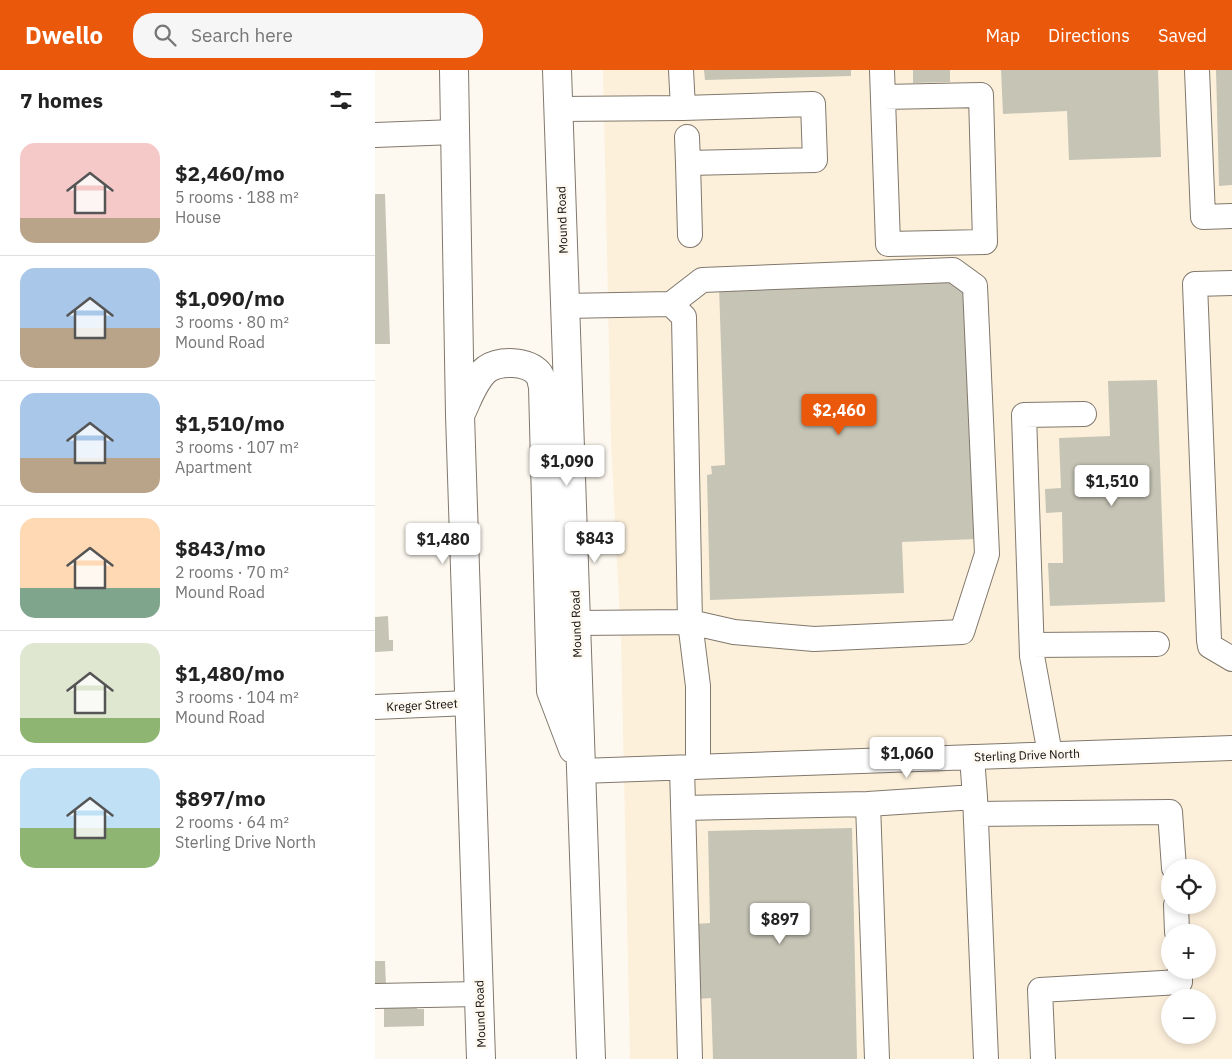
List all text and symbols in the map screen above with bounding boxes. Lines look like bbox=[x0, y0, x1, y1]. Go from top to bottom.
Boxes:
search box bbox=[133, 13, 483, 58]
text: Dwello bbox=[25, 19, 103, 51]
icon: search bbox=[151, 21, 179, 49]
text: Search here bbox=[191, 23, 293, 47]
text: Map bbox=[985, 24, 1020, 47]
text: Directions bbox=[1048, 24, 1130, 47]
text: Saved bbox=[1158, 24, 1207, 47]
text: 7 homes bbox=[20, 86, 103, 114]
icon: filters bbox=[327, 86, 355, 114]
text: $2,460/mo bbox=[175, 159, 285, 187]
icon: home bbox=[60, 163, 120, 223]
street label: Mound Road bbox=[553, 186, 571, 254]
text: 5 rooms · 188 m² bbox=[175, 187, 299, 207]
text: House bbox=[175, 207, 221, 227]
text: $1,090/mo bbox=[175, 284, 285, 312]
icon: home bbox=[60, 288, 120, 348]
text: 3 rooms · 80 m² bbox=[175, 312, 289, 332]
text: Mound Road bbox=[175, 332, 265, 352]
pin: $2,460 bbox=[798, 394, 880, 436]
text: $2,460 bbox=[813, 400, 865, 420]
text: $1,510/mo bbox=[175, 409, 285, 437]
icon: home bbox=[60, 413, 120, 473]
text: 3 rooms · 107 m² bbox=[175, 437, 299, 457]
pin: $1,090 bbox=[526, 444, 608, 487]
text: $1,090 bbox=[541, 451, 593, 471]
text: Apartment bbox=[175, 457, 252, 477]
pin: $1,510 bbox=[1071, 464, 1153, 507]
text: $1,510 bbox=[1086, 471, 1138, 491]
pin: $1,480 bbox=[402, 522, 484, 565]
pin: $843 bbox=[565, 522, 625, 564]
text: $843 bbox=[576, 528, 614, 548]
text: $1,480 bbox=[417, 529, 469, 549]
text: $843/mo bbox=[175, 534, 266, 562]
icon: home bbox=[60, 538, 120, 598]
text: 2 rooms · 70 m² bbox=[175, 562, 289, 582]
text: Mound Road bbox=[175, 582, 265, 602]
street label: Mound Road bbox=[567, 590, 585, 658]
text: $1,480/mo bbox=[175, 659, 285, 687]
icon: home bbox=[60, 663, 120, 723]
text: 3 rooms · 104 m² bbox=[175, 687, 299, 707]
street label: Kreger Street bbox=[386, 696, 458, 714]
text: Mound Road bbox=[175, 707, 265, 727]
pin: $1,060 bbox=[866, 736, 948, 779]
text: $1,060 bbox=[881, 743, 933, 763]
street label: Sterling Drive North bbox=[974, 746, 1080, 764]
text: $897/mo bbox=[175, 784, 266, 812]
icon: home bbox=[60, 788, 120, 848]
text: 2 rooms · 64 m² bbox=[175, 812, 289, 832]
text: Sterling Drive North bbox=[175, 832, 316, 852]
map controls bbox=[1161, 859, 1216, 1044]
button: locate bbox=[1161, 859, 1216, 914]
pin: $897 bbox=[750, 902, 810, 945]
text: $897 bbox=[761, 909, 799, 929]
button: + bbox=[1161, 924, 1216, 979]
street label: Mound Road bbox=[471, 980, 489, 1048]
button: − bbox=[1161, 989, 1216, 1044]

